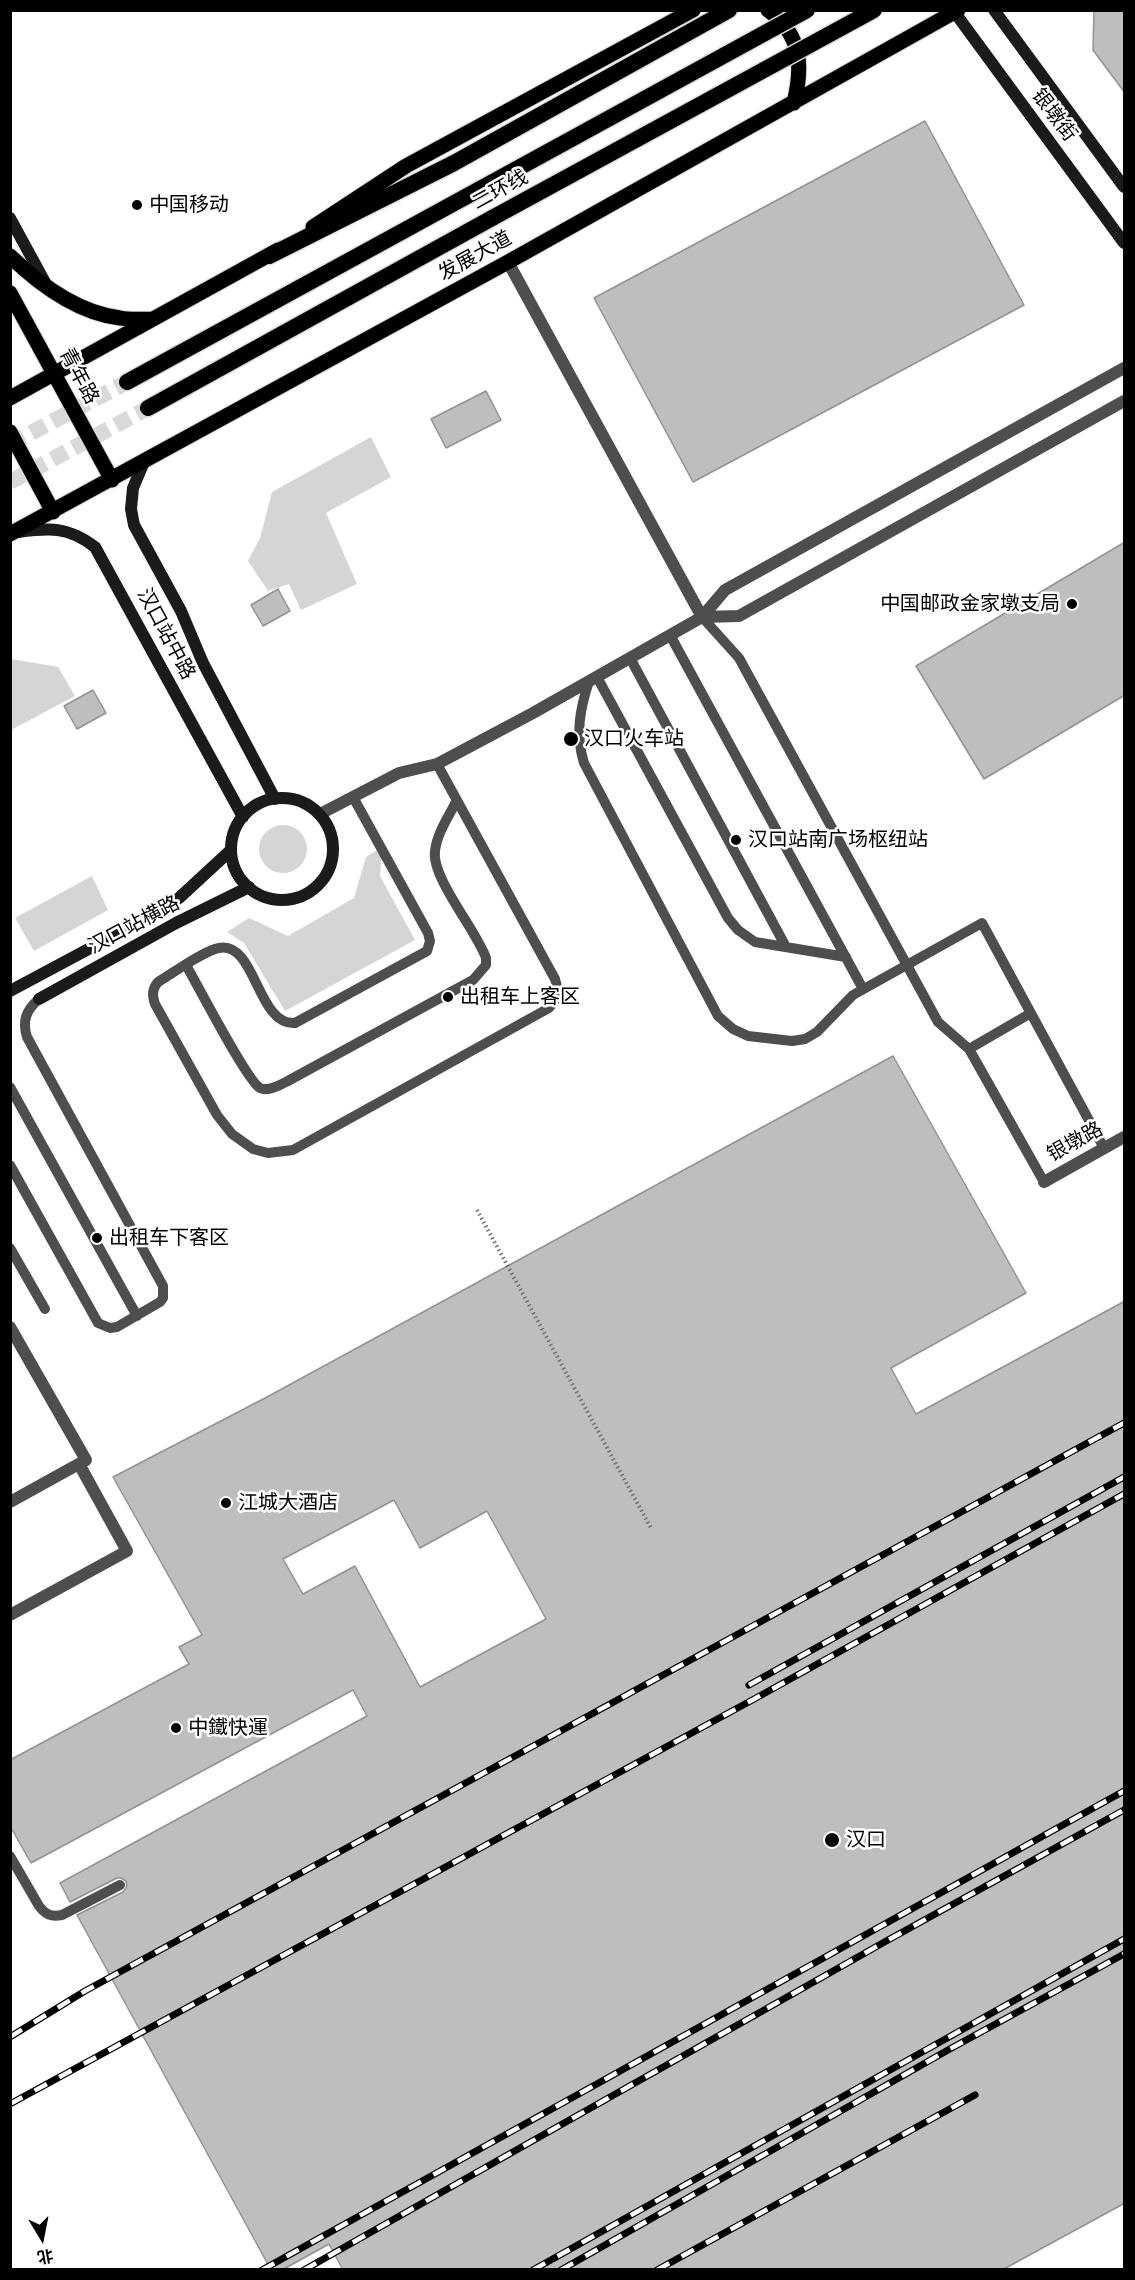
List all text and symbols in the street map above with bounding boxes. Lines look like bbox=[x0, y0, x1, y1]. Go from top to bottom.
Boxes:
street label: 银墩街 bbox=[1026, 84, 1082, 146]
street label: 二环线 bbox=[468, 165, 532, 215]
place label: 中国移动 bbox=[149, 193, 229, 217]
marker: 中国移动 bbox=[130, 198, 144, 212]
street label: 发展大道 bbox=[434, 226, 516, 286]
street label: 青年路 bbox=[54, 344, 104, 408]
street label: 汉口站中路 bbox=[132, 584, 200, 684]
place label: 中国邮政金家墩支局 bbox=[880, 592, 1060, 616]
marker: 中国邮政金家墩支局 bbox=[1065, 597, 1079, 611]
place label: 汉口火车站 bbox=[584, 727, 684, 751]
marker: 汉口火车站 bbox=[562, 730, 580, 748]
place label: 汉口站南广场枢纽站 bbox=[748, 828, 928, 852]
marker: 汉口站南广场枢纽站 bbox=[729, 833, 743, 847]
street label: 汉口站横路 bbox=[84, 891, 184, 959]
place label: 出租车上客区 bbox=[460, 985, 580, 1009]
marker: 出租车上客区 bbox=[441, 990, 455, 1004]
street label: 银墩路 bbox=[1043, 1117, 1107, 1167]
place label: 出租车下客区 bbox=[109, 1226, 229, 1250]
marker: 出租车下客区 bbox=[90, 1231, 104, 1245]
place label: 江城大酒店 bbox=[238, 1491, 338, 1515]
marker: 江城大酒店 bbox=[219, 1496, 233, 1510]
place label: 中鐵快運 bbox=[188, 1716, 268, 1740]
marker: 中鐵快運 bbox=[169, 1721, 183, 1735]
place label: 汉口 bbox=[846, 1828, 886, 1852]
marker: 汉口 bbox=[823, 1831, 841, 1849]
north arrow bbox=[12, 2208, 72, 2268]
text: 北 bbox=[36, 2245, 55, 2267]

